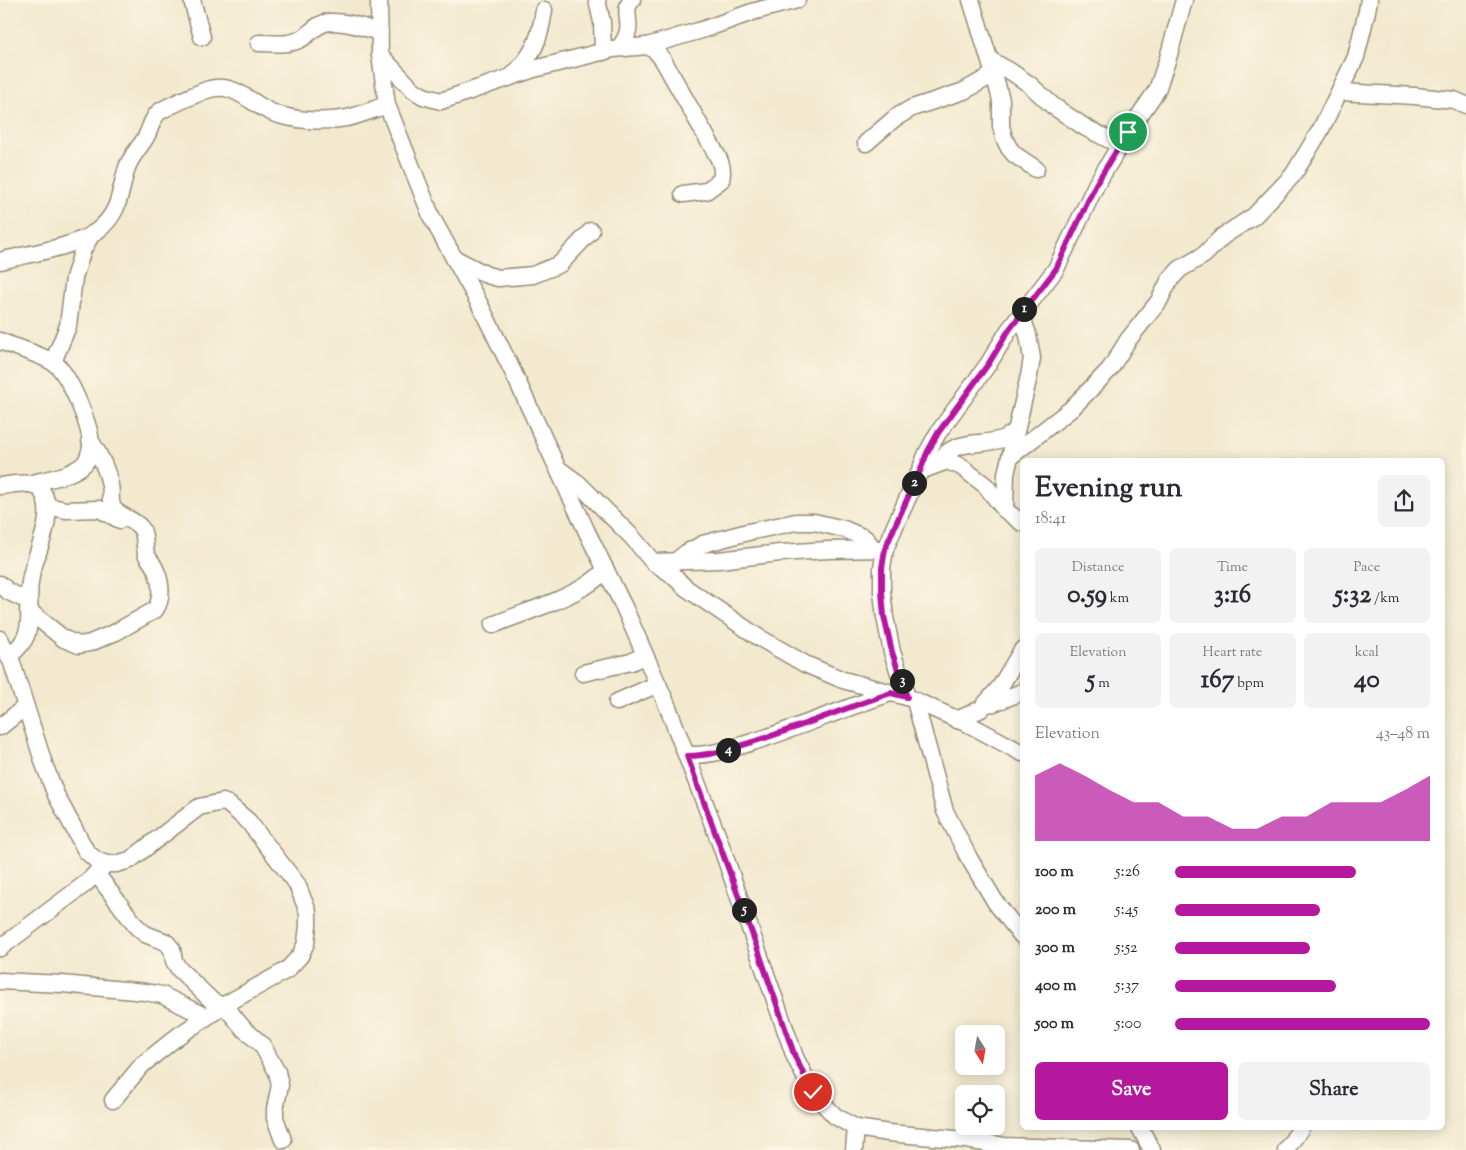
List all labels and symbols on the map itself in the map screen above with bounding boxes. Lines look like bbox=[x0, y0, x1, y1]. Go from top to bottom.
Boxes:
pin bbox=[1107, 111, 1149, 153]
pin: 1 bbox=[1012, 296, 1036, 322]
pin: 2 bbox=[902, 470, 926, 496]
pin: 3 bbox=[890, 668, 914, 694]
pin: 4 bbox=[716, 738, 740, 762]
pin: 5 bbox=[732, 898, 756, 922]
north arrow bbox=[955, 1025, 1005, 1075]
pin bbox=[792, 1071, 834, 1113]

